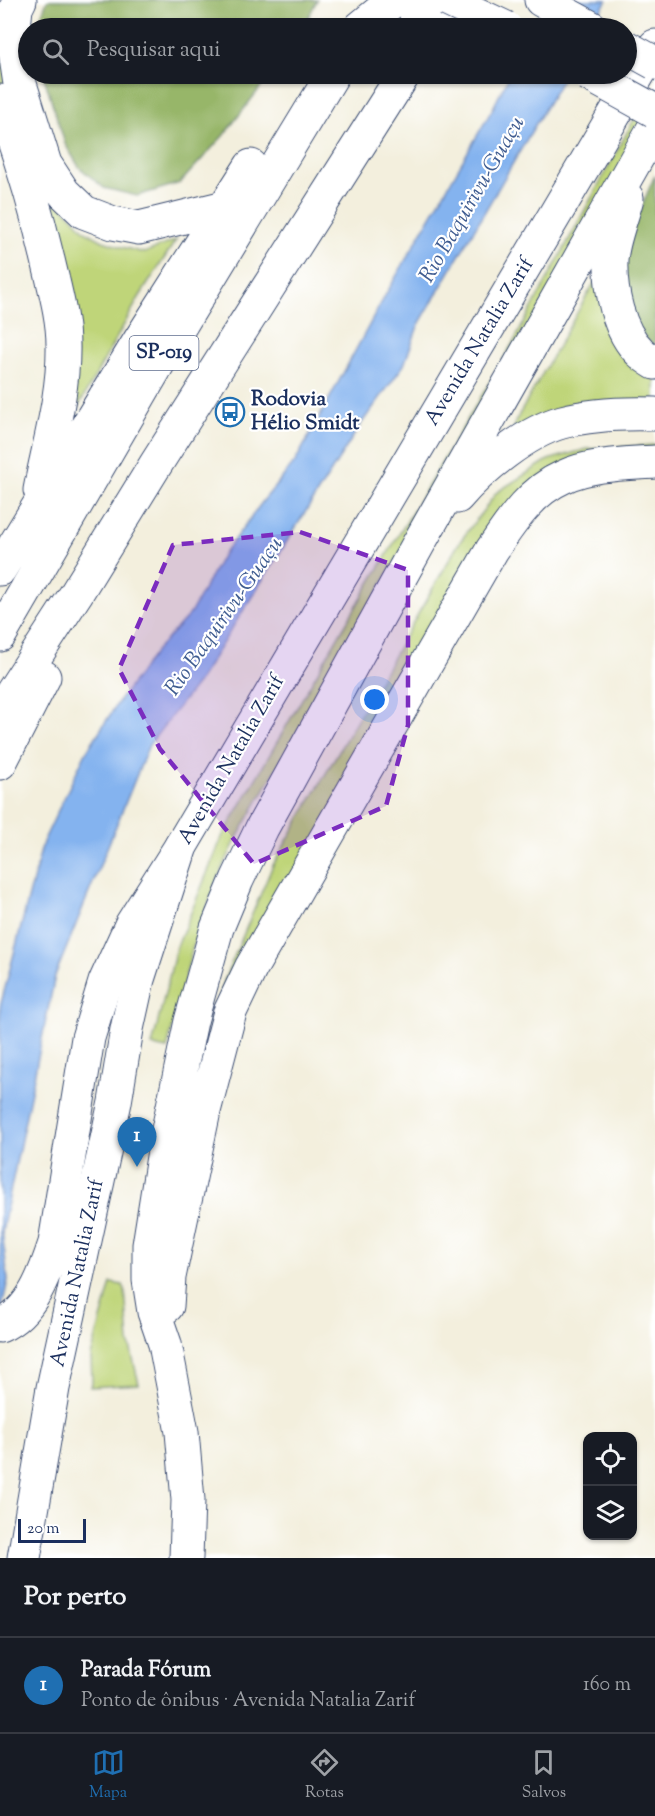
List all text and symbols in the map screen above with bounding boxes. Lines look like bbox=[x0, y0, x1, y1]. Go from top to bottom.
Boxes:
search box bbox=[18, 18, 637, 84]
icon: search bbox=[39, 35, 72, 68]
text: Pesquisar aqui bbox=[87, 35, 221, 67]
water label: Rio Baquirivu-Guaçu bbox=[412, 110, 534, 289]
street label: Avenida Natalia Zarif bbox=[418, 251, 543, 432]
road number: SP-019 bbox=[130, 336, 198, 370]
place label: Rodovia Hélio Smidt bbox=[251, 385, 360, 439]
bus stop icon: Rodovia Hélio Smidt bbox=[214, 396, 246, 428]
water label: Rio Baquirivu-Guaçu bbox=[158, 531, 292, 703]
street label: Avenida Natalia Zarif bbox=[171, 668, 294, 850]
your location bbox=[360, 685, 389, 714]
pin: 1 bbox=[118, 1118, 156, 1167]
street label: Avenida Natalia Zarif bbox=[43, 1174, 113, 1370]
map controls bbox=[583, 1432, 637, 1540]
button: locate bbox=[583, 1432, 637, 1486]
button: layers bbox=[583, 1486, 637, 1540]
scale bar bbox=[18, 1516, 86, 1544]
text: 20 m bbox=[27, 1518, 60, 1541]
text: Por perto bbox=[24, 1579, 126, 1616]
text: Parada Fórum bbox=[81, 1655, 211, 1687]
text: 1 bbox=[40, 1671, 47, 1700]
text: 160 m bbox=[583, 1671, 631, 1700]
text: Ponto de ônibus · Avenida Natalia Zarif bbox=[81, 1687, 415, 1716]
tab: Mapa bbox=[89, 1746, 127, 1805]
tab: Rotas bbox=[305, 1746, 344, 1805]
tab: Salvos bbox=[522, 1746, 566, 1805]

